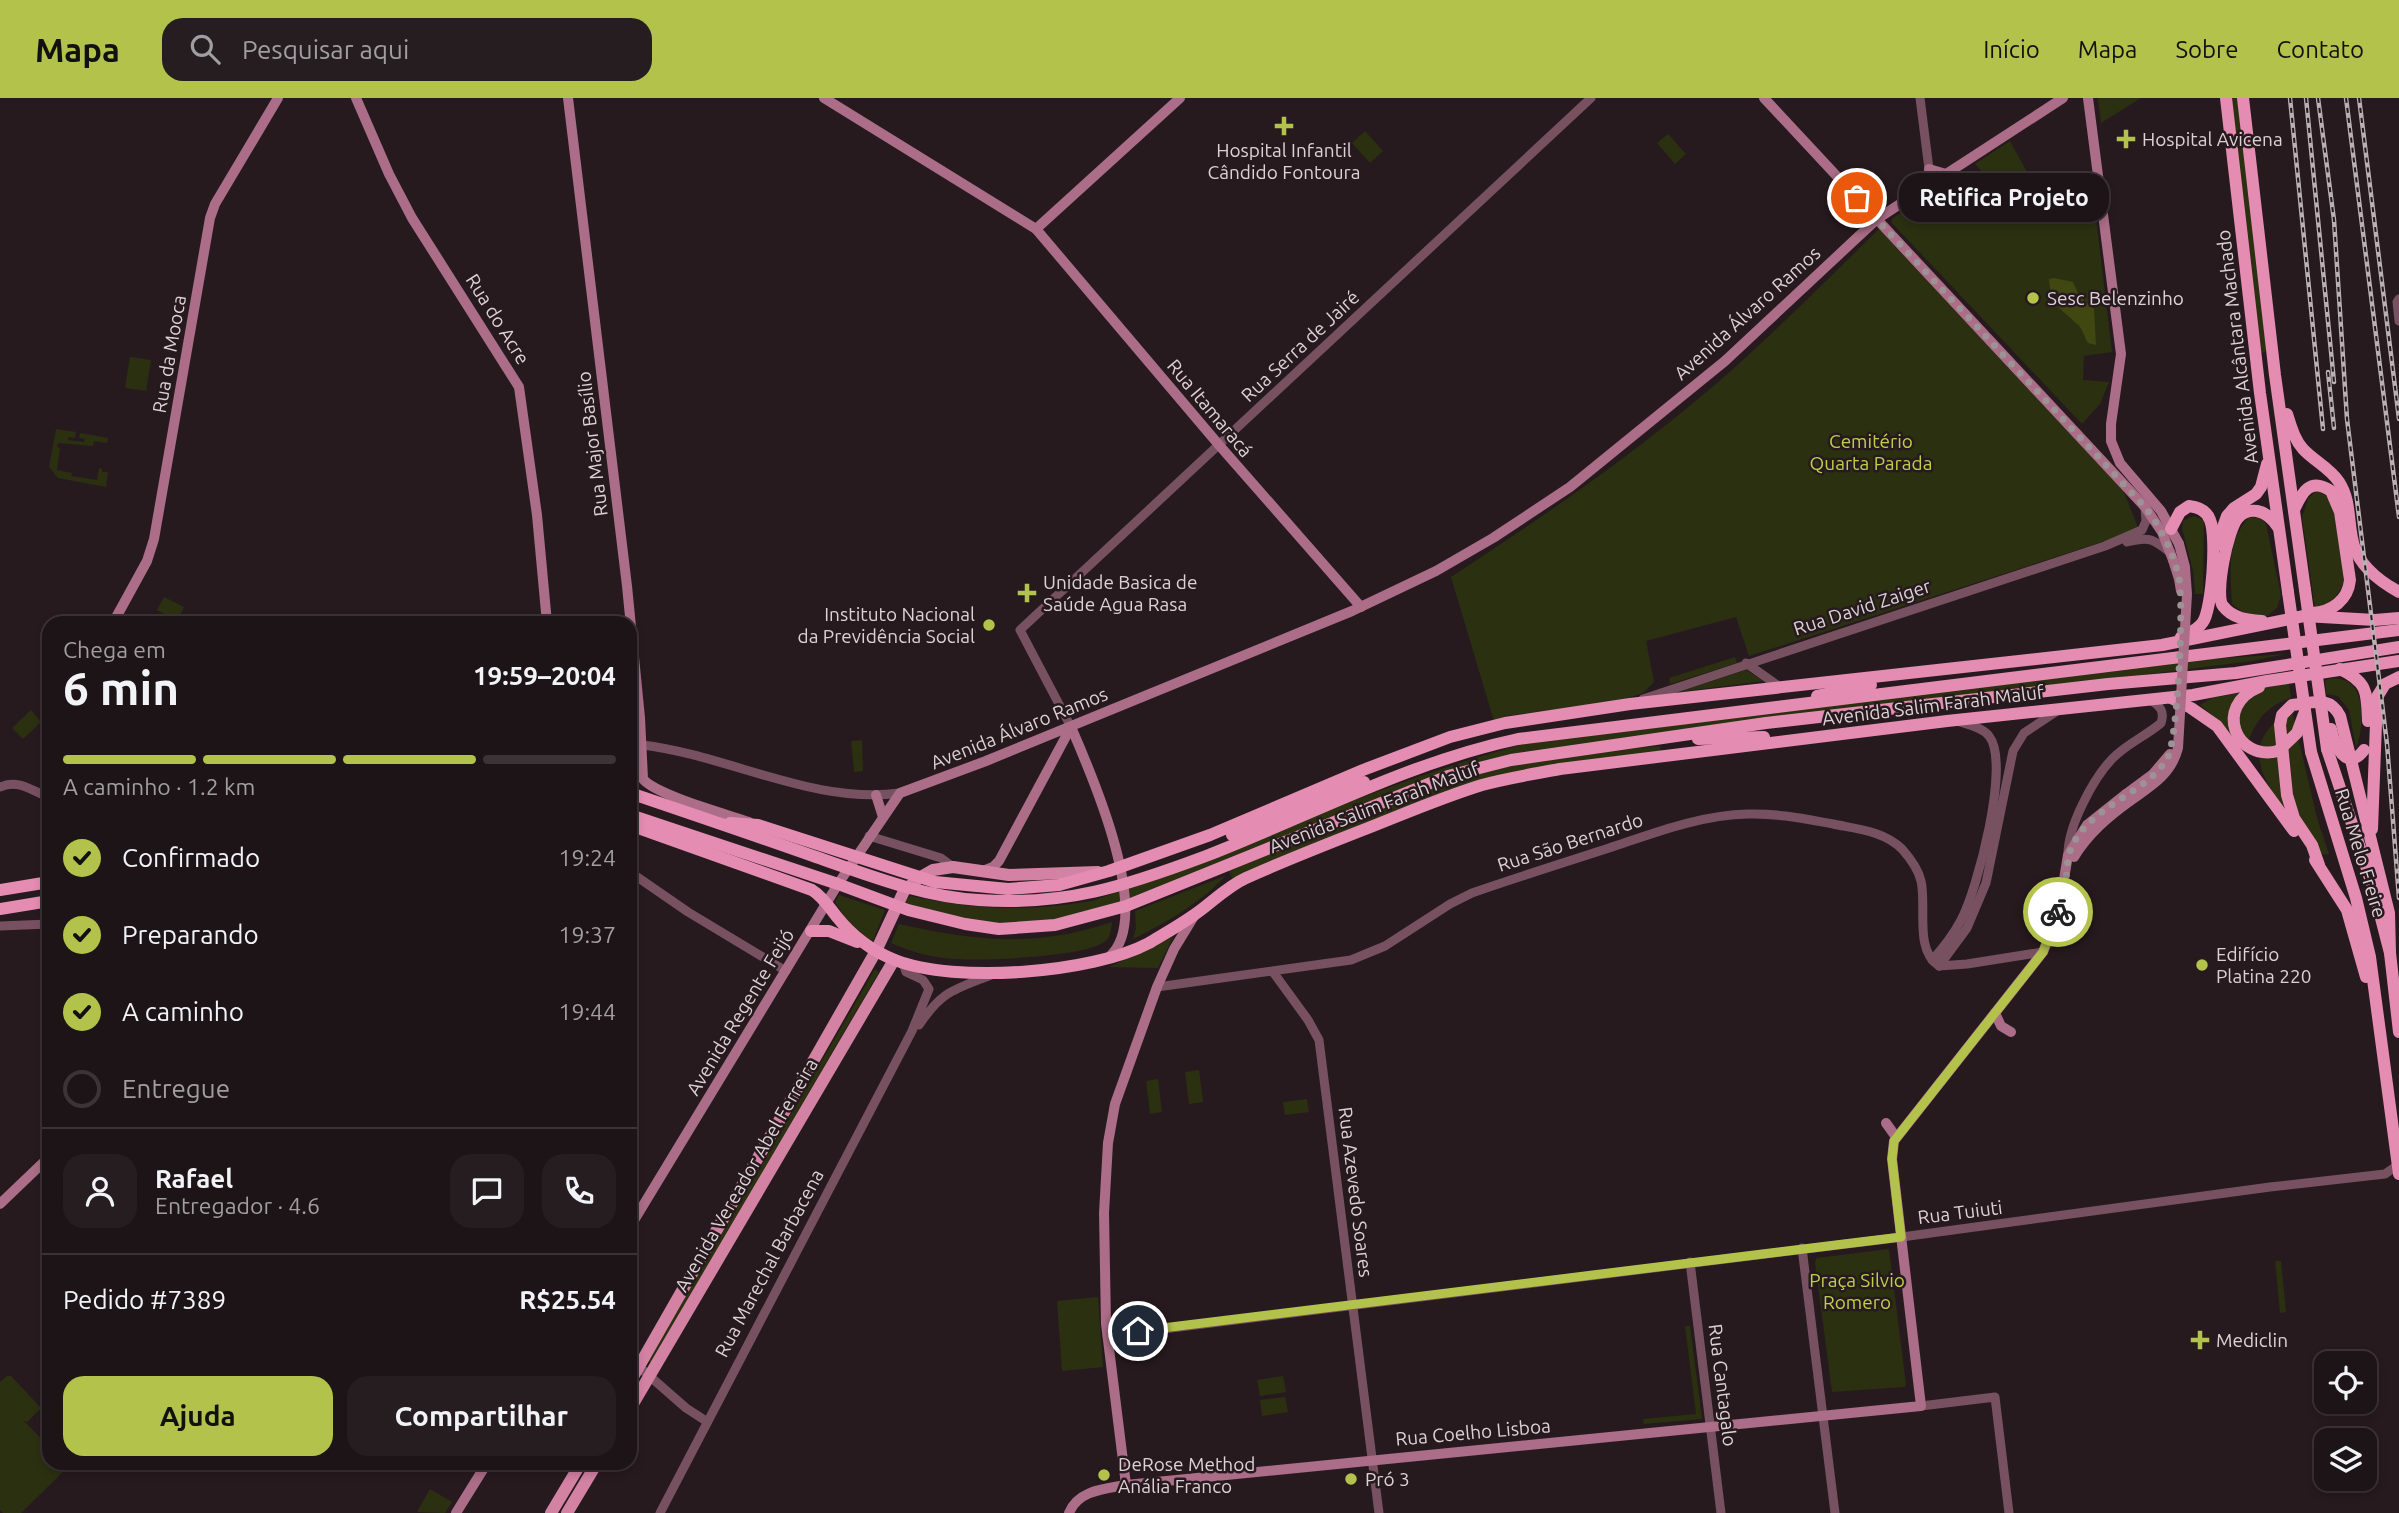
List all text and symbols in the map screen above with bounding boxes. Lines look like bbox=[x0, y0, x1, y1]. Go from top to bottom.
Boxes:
search box bbox=[162, 18, 652, 81]
icon: search bbox=[186, 30, 224, 68]
text: Mapa bbox=[35, 31, 120, 68]
text: Pesquisar aqui bbox=[242, 35, 409, 64]
text: Início bbox=[1983, 36, 2040, 63]
text: Mapa bbox=[2078, 36, 2137, 63]
text: Sobre bbox=[2175, 36, 2238, 63]
text: Contato bbox=[2276, 36, 2364, 63]
marker: Hospital Infantil Cândido Fontoura bbox=[1274, 116, 1294, 136]
place label: Hospital Avicena bbox=[2142, 128, 2283, 150]
marker: Hospital Avicena bbox=[2116, 129, 2136, 149]
place label: Hospital Infantil Cândido Fontoura bbox=[1208, 139, 1360, 183]
pin bbox=[1827, 168, 1887, 228]
callout: Retifica Projeto bbox=[1899, 174, 2109, 222]
icon: bag bbox=[1838, 179, 1876, 217]
text: Retifica Projeto bbox=[1919, 185, 2089, 210]
street label: Avenida Alcântara Machado bbox=[2212, 229, 2262, 465]
street label: Avenida Álvaro Ramos bbox=[1669, 242, 1825, 384]
street label: Rua do Acre bbox=[462, 270, 534, 368]
street label: Rua Serra de Jairé bbox=[1237, 286, 1363, 406]
place label: Sesc Belenzinho bbox=[2047, 287, 2184, 309]
marker: Sesc Belenzinho bbox=[2025, 290, 2041, 306]
street label: Rua da Mooca bbox=[148, 293, 190, 415]
street label: Rua Itamaracá bbox=[1163, 355, 1257, 461]
street label: Rua Major Basílio bbox=[572, 370, 612, 518]
park label: Cemitério Quarta Parada bbox=[1810, 430, 1932, 474]
place label: Unidade Basica de Saúde Agua Rasa bbox=[1043, 571, 1197, 615]
street label: Rua David Zaiger bbox=[1791, 574, 1933, 640]
marker: Unidade Basica de Saúde Agua Rasa bbox=[1017, 583, 1037, 603]
place label: Instituto Nacional da Previdência Social bbox=[798, 603, 975, 647]
marker: Instituto Nacional da Previdência Social bbox=[981, 617, 997, 633]
text: Chega em bbox=[63, 637, 166, 662]
text: 19:59–20:04 bbox=[473, 661, 616, 690]
text: 6 min bbox=[63, 662, 179, 714]
street label: Avenida Salim Farah Maluf bbox=[1821, 680, 2046, 730]
street label: Avenida Álvaro Ramos bbox=[927, 682, 1111, 774]
street label: Avenida Salim Farah Maluf bbox=[1266, 756, 1483, 857]
text: A caminho · 1.2 km bbox=[63, 774, 255, 799]
street label: Rua Melo Freire bbox=[2331, 786, 2391, 920]
street label: Rua São Bernardo bbox=[1494, 808, 1646, 876]
icon: check bbox=[63, 839, 101, 877]
text: Confirmado bbox=[122, 843, 260, 872]
text: 19:24 bbox=[558, 845, 616, 870]
courier bbox=[2023, 877, 2093, 947]
icon: bike bbox=[2039, 893, 2077, 931]
icon: check bbox=[63, 916, 101, 954]
text: Preparando bbox=[122, 920, 259, 949]
text: 19:37 bbox=[558, 922, 616, 947]
street label: Avenida Regente Feijó bbox=[682, 925, 798, 1099]
place label: Edifício Platina 220 bbox=[2216, 943, 2311, 987]
marker: Edifício Platina 220 bbox=[2194, 957, 2210, 973]
icon: check bbox=[63, 993, 101, 1031]
text: A caminho bbox=[122, 997, 244, 1026]
text: 19:44 bbox=[558, 999, 616, 1024]
street label: Avenida Vereador Abel Ferreira bbox=[670, 1054, 822, 1296]
text: Entregue bbox=[122, 1074, 230, 1103]
street label: Rua Azevedo Soares bbox=[1335, 1106, 1377, 1278]
button: person bbox=[63, 1154, 137, 1228]
button: chat bbox=[450, 1154, 524, 1228]
button: phone bbox=[542, 1154, 616, 1228]
text: Rafael bbox=[155, 1164, 233, 1193]
street label: Rua Marechal Barbacena bbox=[710, 1165, 828, 1361]
text: Entregador · 4.6 bbox=[155, 1193, 320, 1218]
street label: Rua Tuiuti bbox=[1916, 1196, 2004, 1228]
park label: Praça Silvio Romero bbox=[1809, 1269, 1905, 1313]
text: Pedido #7389 bbox=[63, 1285, 226, 1314]
text: R$25.54 bbox=[519, 1285, 616, 1314]
pin bbox=[1108, 1301, 1168, 1361]
icon: home bbox=[1119, 1312, 1157, 1350]
street label: Rua Cantagalo bbox=[1705, 1323, 1741, 1447]
place label: Mediclin bbox=[2216, 1329, 2288, 1351]
marker: Mediclin bbox=[2190, 1330, 2210, 1350]
map controls bbox=[2314, 1351, 2377, 1491]
button: locate bbox=[2314, 1351, 2377, 1414]
button: Ajuda bbox=[63, 1376, 333, 1456]
button: Compartilhar bbox=[347, 1376, 616, 1456]
street label: Rua Coelho Lisboa bbox=[1394, 1414, 1552, 1450]
button: layers bbox=[2314, 1428, 2377, 1491]
place label: DeRose Method Anália Franco bbox=[1118, 1453, 1255, 1497]
marker: DeRose Method Anália Franco bbox=[1096, 1467, 1112, 1483]
place label: Pró 3 bbox=[1365, 1468, 1410, 1490]
marker: Pró 3 bbox=[1343, 1471, 1359, 1487]

